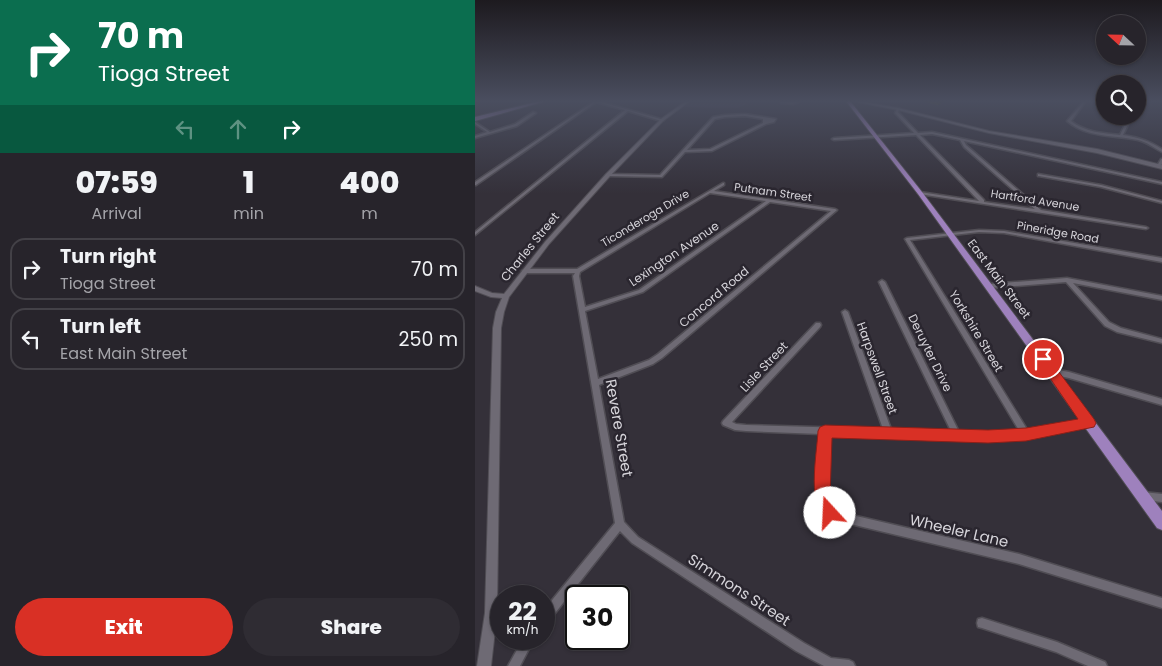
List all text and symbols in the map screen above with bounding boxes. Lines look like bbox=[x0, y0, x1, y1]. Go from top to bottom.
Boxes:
text: 70 m bbox=[98, 11, 184, 60]
north arrow bbox=[1096, 15, 1146, 65]
map controls bbox=[1096, 15, 1146, 125]
icon: right bbox=[15, 20, 80, 85]
text: Tioga Street bbox=[98, 58, 229, 89]
button: search bbox=[1096, 75, 1146, 125]
icon: left bbox=[171, 115, 199, 143]
icon: ahead bbox=[224, 115, 252, 143]
icon: right bbox=[277, 115, 305, 143]
text: 07:59 bbox=[75, 161, 158, 204]
text: 1 bbox=[243, 161, 254, 204]
text: 400 bbox=[339, 161, 400, 204]
street label: Putnam Street bbox=[733, 179, 813, 205]
street label: Ticonderoga Drive bbox=[598, 185, 692, 251]
street label: Hartford Avenue bbox=[989, 185, 1081, 215]
text: Arrival bbox=[91, 202, 142, 225]
text: min bbox=[233, 202, 264, 225]
text: m bbox=[361, 202, 378, 225]
street label: Charles Street bbox=[496, 208, 563, 285]
street label: Lexington Avenue bbox=[625, 217, 722, 290]
street label: Pineridge Road bbox=[1016, 217, 1100, 247]
street label: East Main Street bbox=[964, 235, 1035, 322]
text: Turn right bbox=[60, 243, 156, 270]
icon: right bbox=[17, 255, 45, 283]
text: 70 m bbox=[411, 256, 458, 283]
street label: Concord Road bbox=[675, 262, 752, 331]
text: Tioga Street bbox=[60, 272, 156, 295]
street label: Yorkshire Street bbox=[945, 287, 1008, 375]
street label: Deruyter Drive bbox=[904, 311, 957, 394]
text: Turn left bbox=[60, 313, 141, 340]
street label: Harpswell Street bbox=[853, 319, 902, 416]
icon: left bbox=[17, 325, 45, 353]
text: 250 m bbox=[399, 326, 458, 353]
street label: Lisle Street bbox=[736, 338, 791, 396]
pin bbox=[1022, 338, 1064, 380]
text: East Main Street bbox=[60, 342, 187, 365]
icon: arrive bbox=[1029, 345, 1057, 373]
street label: Revere Street bbox=[601, 377, 638, 478]
position arrow bbox=[803, 486, 855, 538]
street label: Wheeler Lane bbox=[908, 509, 1011, 552]
street label: Simmons Street bbox=[684, 549, 795, 631]
speed limit sign: 30 bbox=[565, 585, 630, 650]
text: 22 bbox=[508, 594, 537, 629]
button: Exit bbox=[15, 598, 233, 656]
button: Share bbox=[243, 598, 460, 656]
text: km/h bbox=[507, 621, 538, 638]

